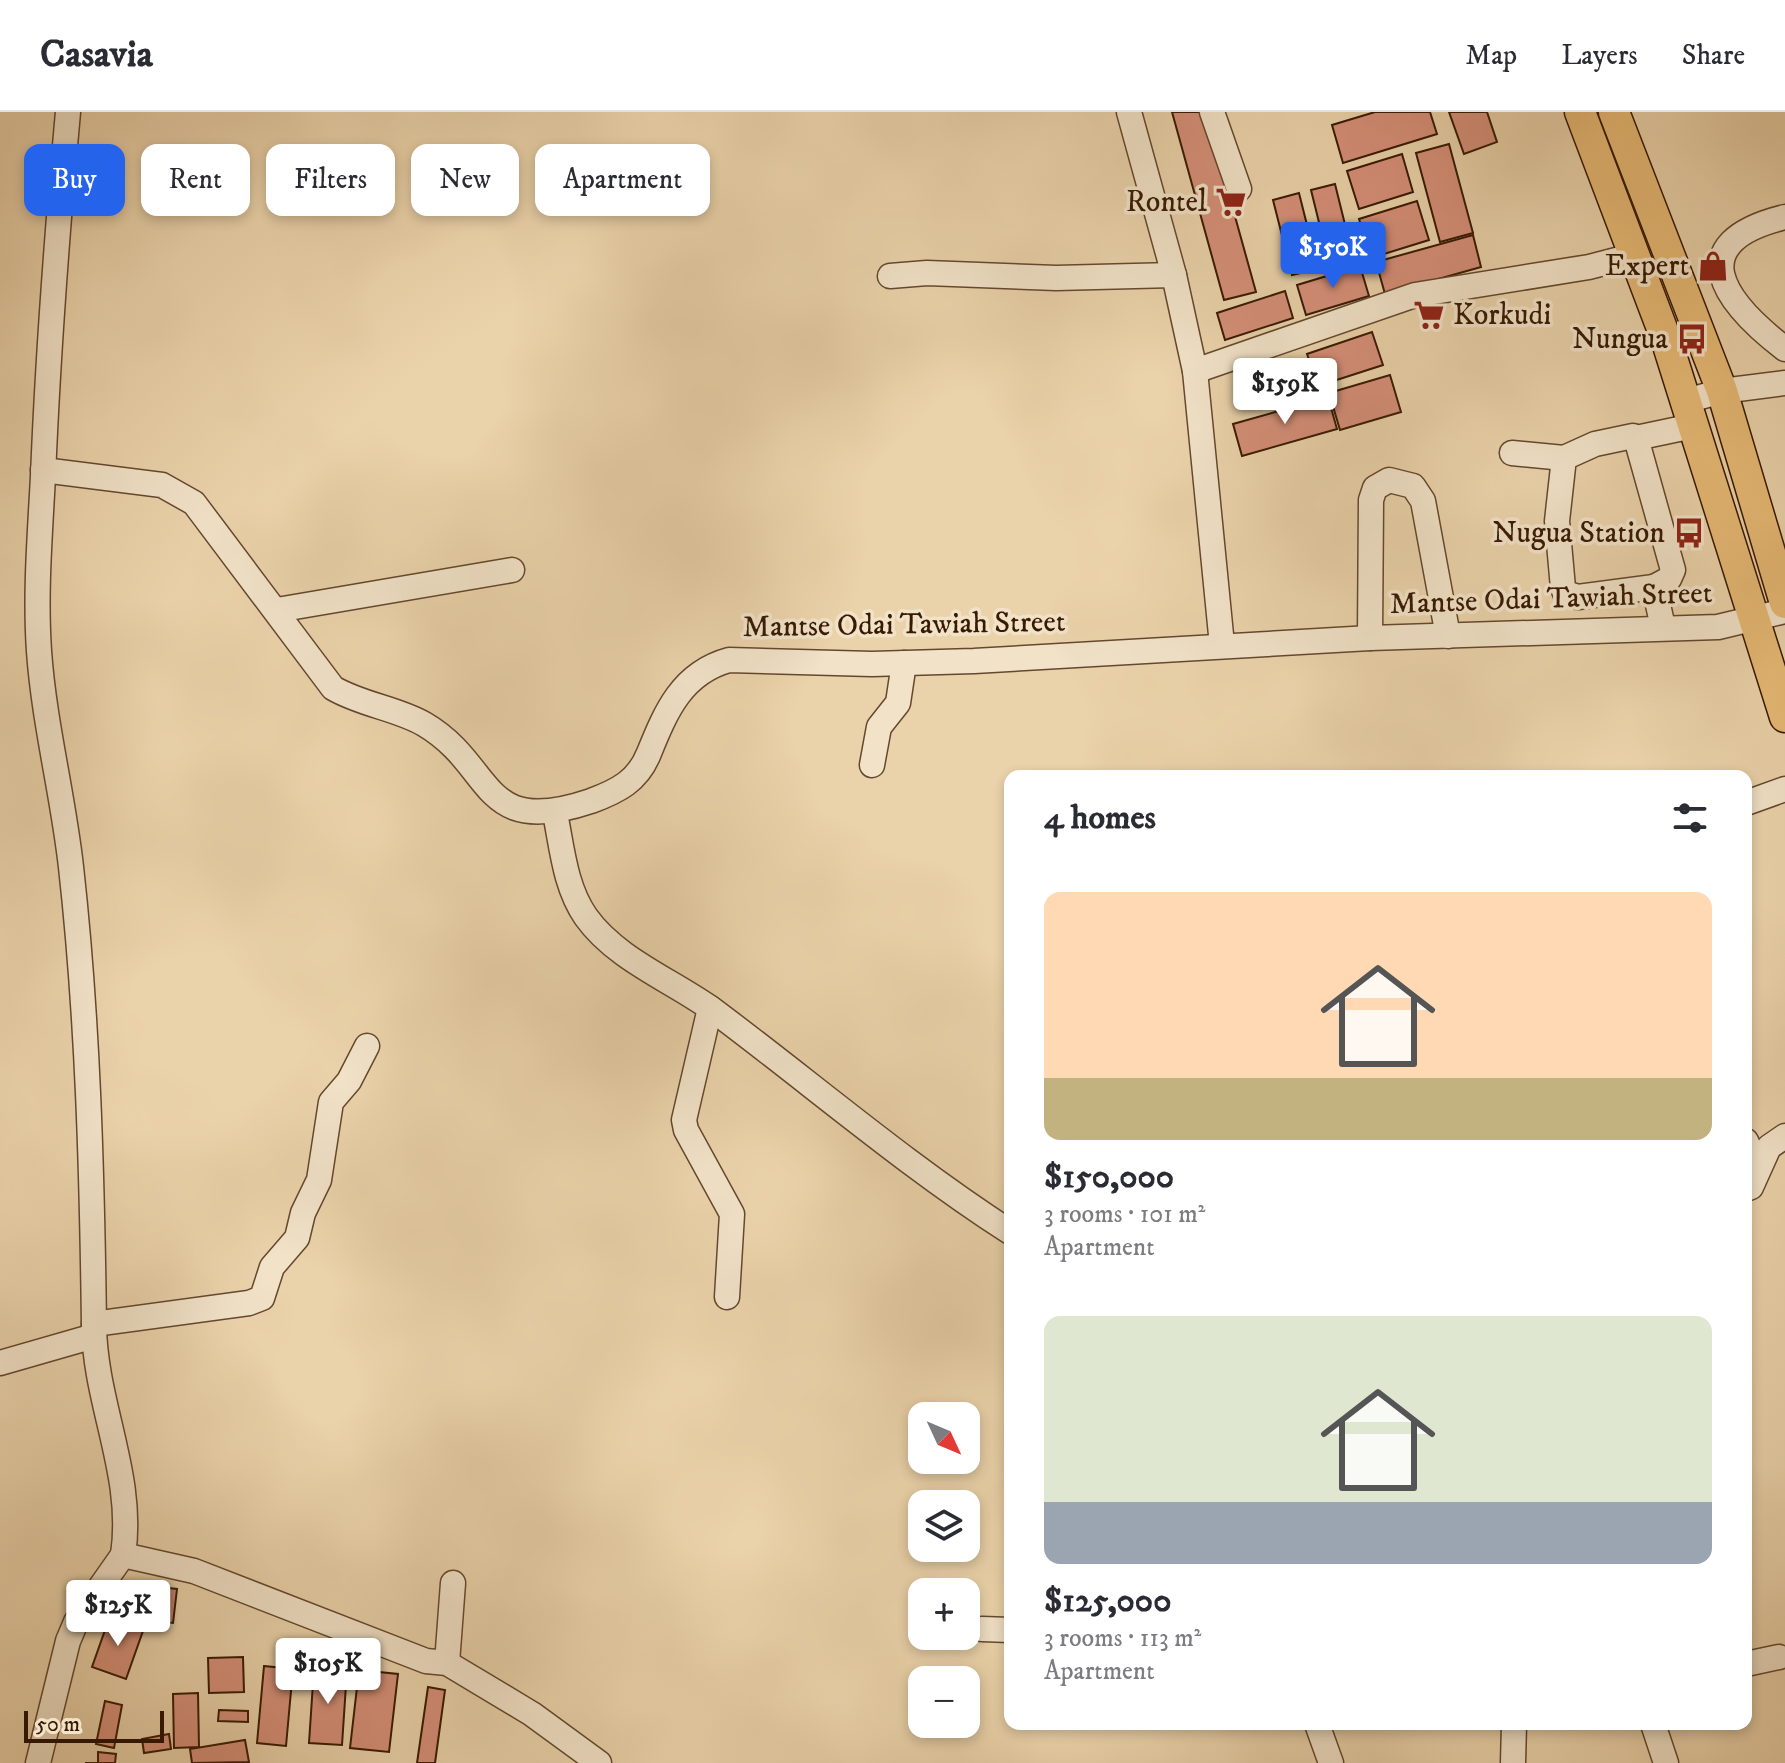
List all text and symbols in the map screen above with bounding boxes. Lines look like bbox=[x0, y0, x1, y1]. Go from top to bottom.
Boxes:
text: Casavia bbox=[40, 31, 153, 79]
text: Map bbox=[1466, 38, 1517, 73]
text: Layers bbox=[1561, 38, 1638, 73]
text: Share bbox=[1682, 38, 1745, 73]
chip: Buy bbox=[24, 144, 125, 216]
chip: Rent bbox=[141, 144, 250, 216]
chip: Filters bbox=[266, 144, 395, 216]
chip: New bbox=[411, 144, 519, 216]
chip: Apartment bbox=[535, 144, 710, 216]
place label: Rontel bbox=[1126, 184, 1207, 221]
supermarket icon: Rontel bbox=[1214, 185, 1248, 219]
pin: $150K bbox=[1277, 222, 1389, 290]
text: $150K bbox=[1299, 231, 1367, 264]
place label: Expert bbox=[1605, 248, 1689, 285]
shop icon: Expert bbox=[1696, 249, 1730, 283]
place label: Korkudi bbox=[1453, 297, 1551, 334]
supermarket icon: Korkudi bbox=[1412, 298, 1446, 332]
place label: Nungua bbox=[1572, 321, 1668, 358]
bus stop icon: Nungua bbox=[1675, 322, 1709, 356]
pin: $159K bbox=[1229, 358, 1341, 426]
text: $159K bbox=[1251, 367, 1319, 400]
place label: Nugua Station bbox=[1493, 515, 1665, 552]
bus stop icon: Nugua Station bbox=[1672, 516, 1706, 550]
street label: Mantse Odai Tawiah Street bbox=[1389, 575, 1713, 623]
street label: Mantse Odai Tawiah Street bbox=[742, 604, 1066, 646]
icon: filters bbox=[1668, 796, 1712, 840]
text: 4 homes bbox=[1044, 797, 1156, 839]
icon: home bbox=[1306, 944, 1450, 1088]
text: $150,000 bbox=[1044, 1156, 1174, 1198]
text: 3 rooms · 101 m² bbox=[1044, 1198, 1205, 1231]
text: Apartment bbox=[1044, 1231, 1155, 1264]
icon: home bbox=[1306, 1368, 1450, 1512]
north arrow bbox=[908, 1402, 980, 1474]
map controls bbox=[908, 1402, 980, 1738]
button: layers bbox=[908, 1490, 980, 1562]
button: + bbox=[908, 1578, 980, 1650]
pin: $125K bbox=[62, 1580, 174, 1648]
text: $125,000 bbox=[1044, 1580, 1171, 1622]
text: $125K bbox=[84, 1589, 152, 1622]
text: 3 rooms · 113 m² bbox=[1044, 1622, 1201, 1655]
pin: $105K bbox=[272, 1638, 384, 1706]
text: $105K bbox=[294, 1647, 362, 1680]
text: Apartment bbox=[1044, 1655, 1155, 1688]
button: − bbox=[908, 1666, 980, 1738]
scale bar bbox=[24, 1707, 164, 1743]
text: 50 m bbox=[36, 1711, 80, 1738]

